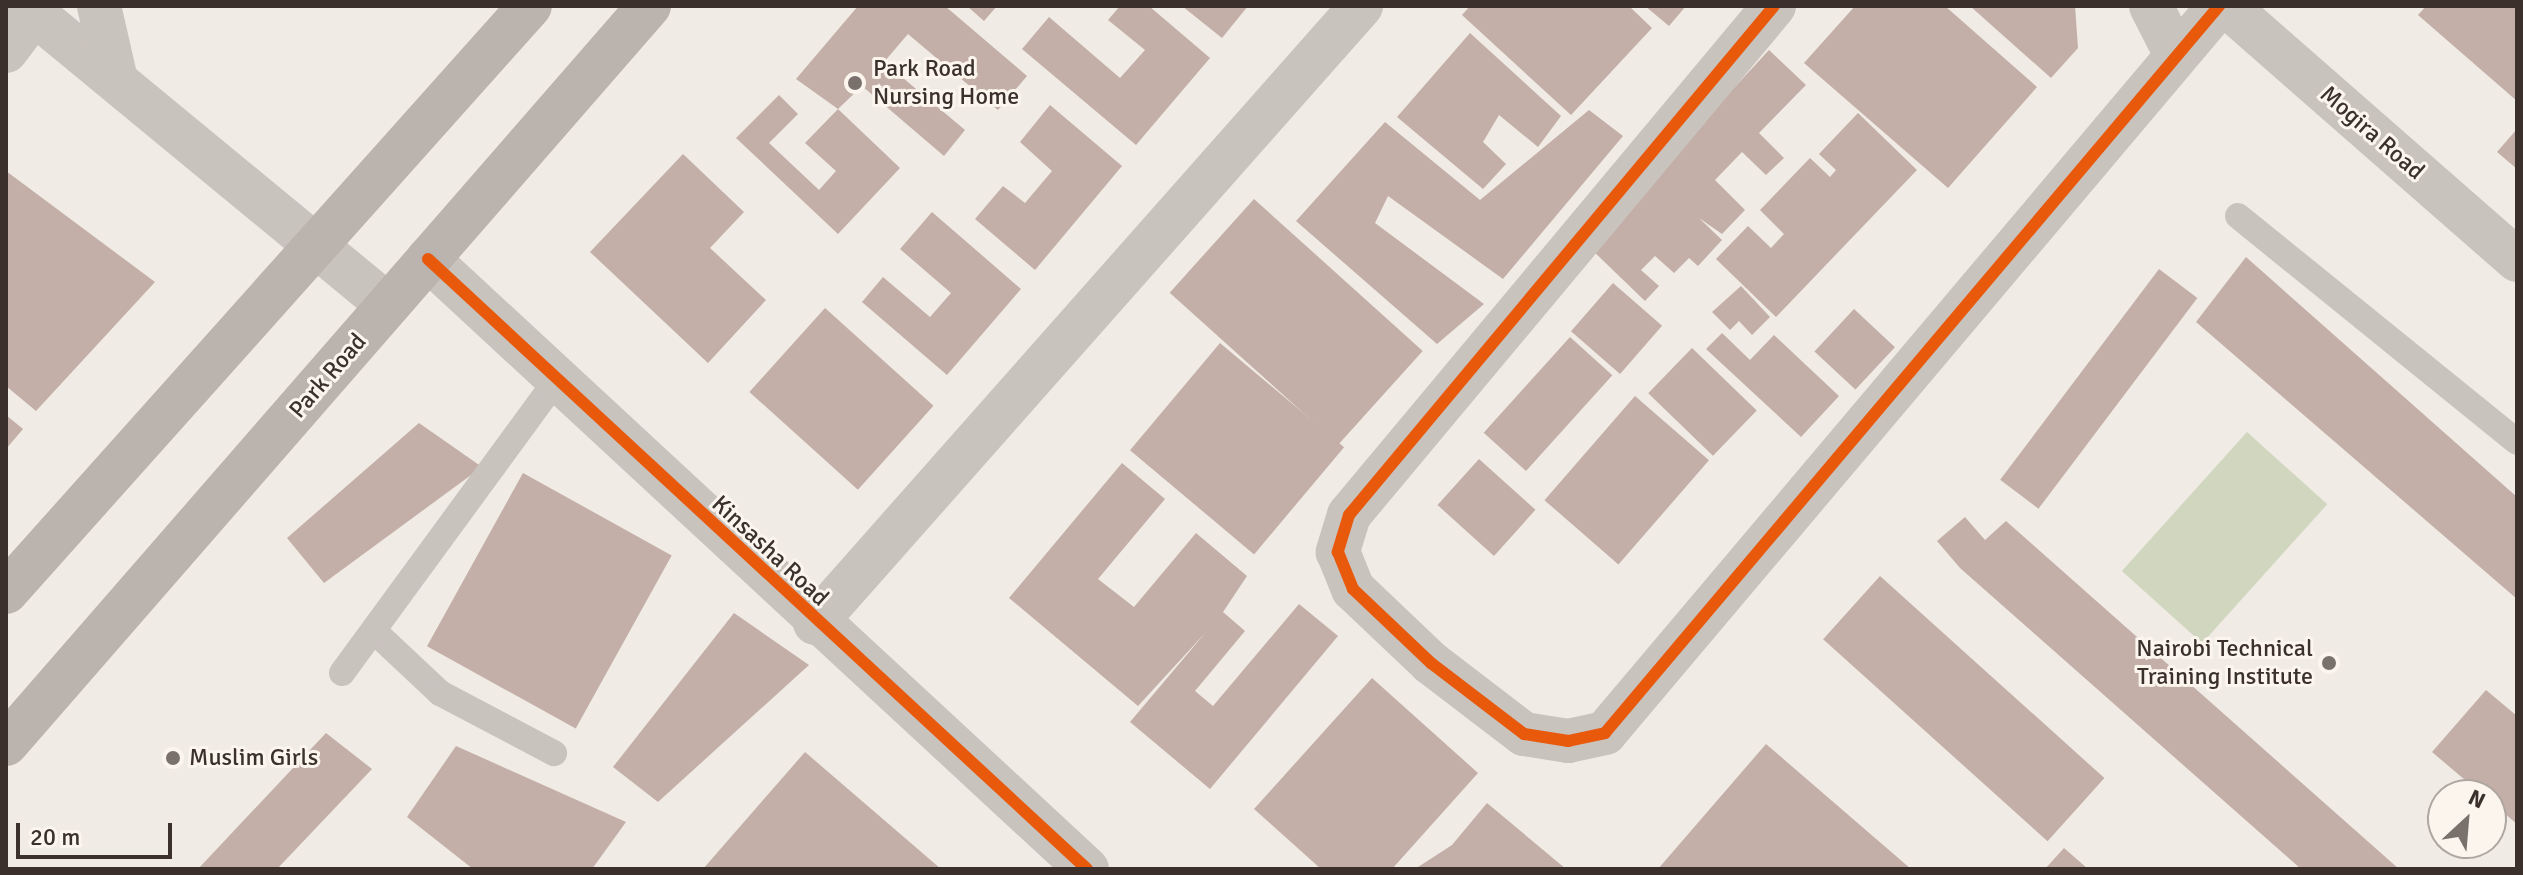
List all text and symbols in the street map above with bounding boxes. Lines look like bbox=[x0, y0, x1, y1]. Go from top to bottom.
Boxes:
place label: Park Road Nursing Home bbox=[873, 55, 1019, 111]
marker: Park Road Nursing Home bbox=[844, 72, 866, 94]
street label: Mogira Road bbox=[2314, 80, 2430, 186]
street label: Park Road bbox=[283, 328, 373, 424]
street label: Kinsasha Road bbox=[706, 490, 834, 612]
place label: Nairobi Technical Training Institute bbox=[2136, 635, 2313, 691]
marker: Nairobi Technical Training Institute bbox=[2320, 654, 2338, 672]
place label: Muslim Girls bbox=[189, 744, 318, 772]
marker: Muslim Girls bbox=[164, 749, 182, 767]
north arrow bbox=[2427, 779, 2507, 859]
text: N bbox=[2464, 783, 2490, 814]
scale bar bbox=[20, 807, 176, 857]
text: 20 m bbox=[30, 822, 80, 852]

